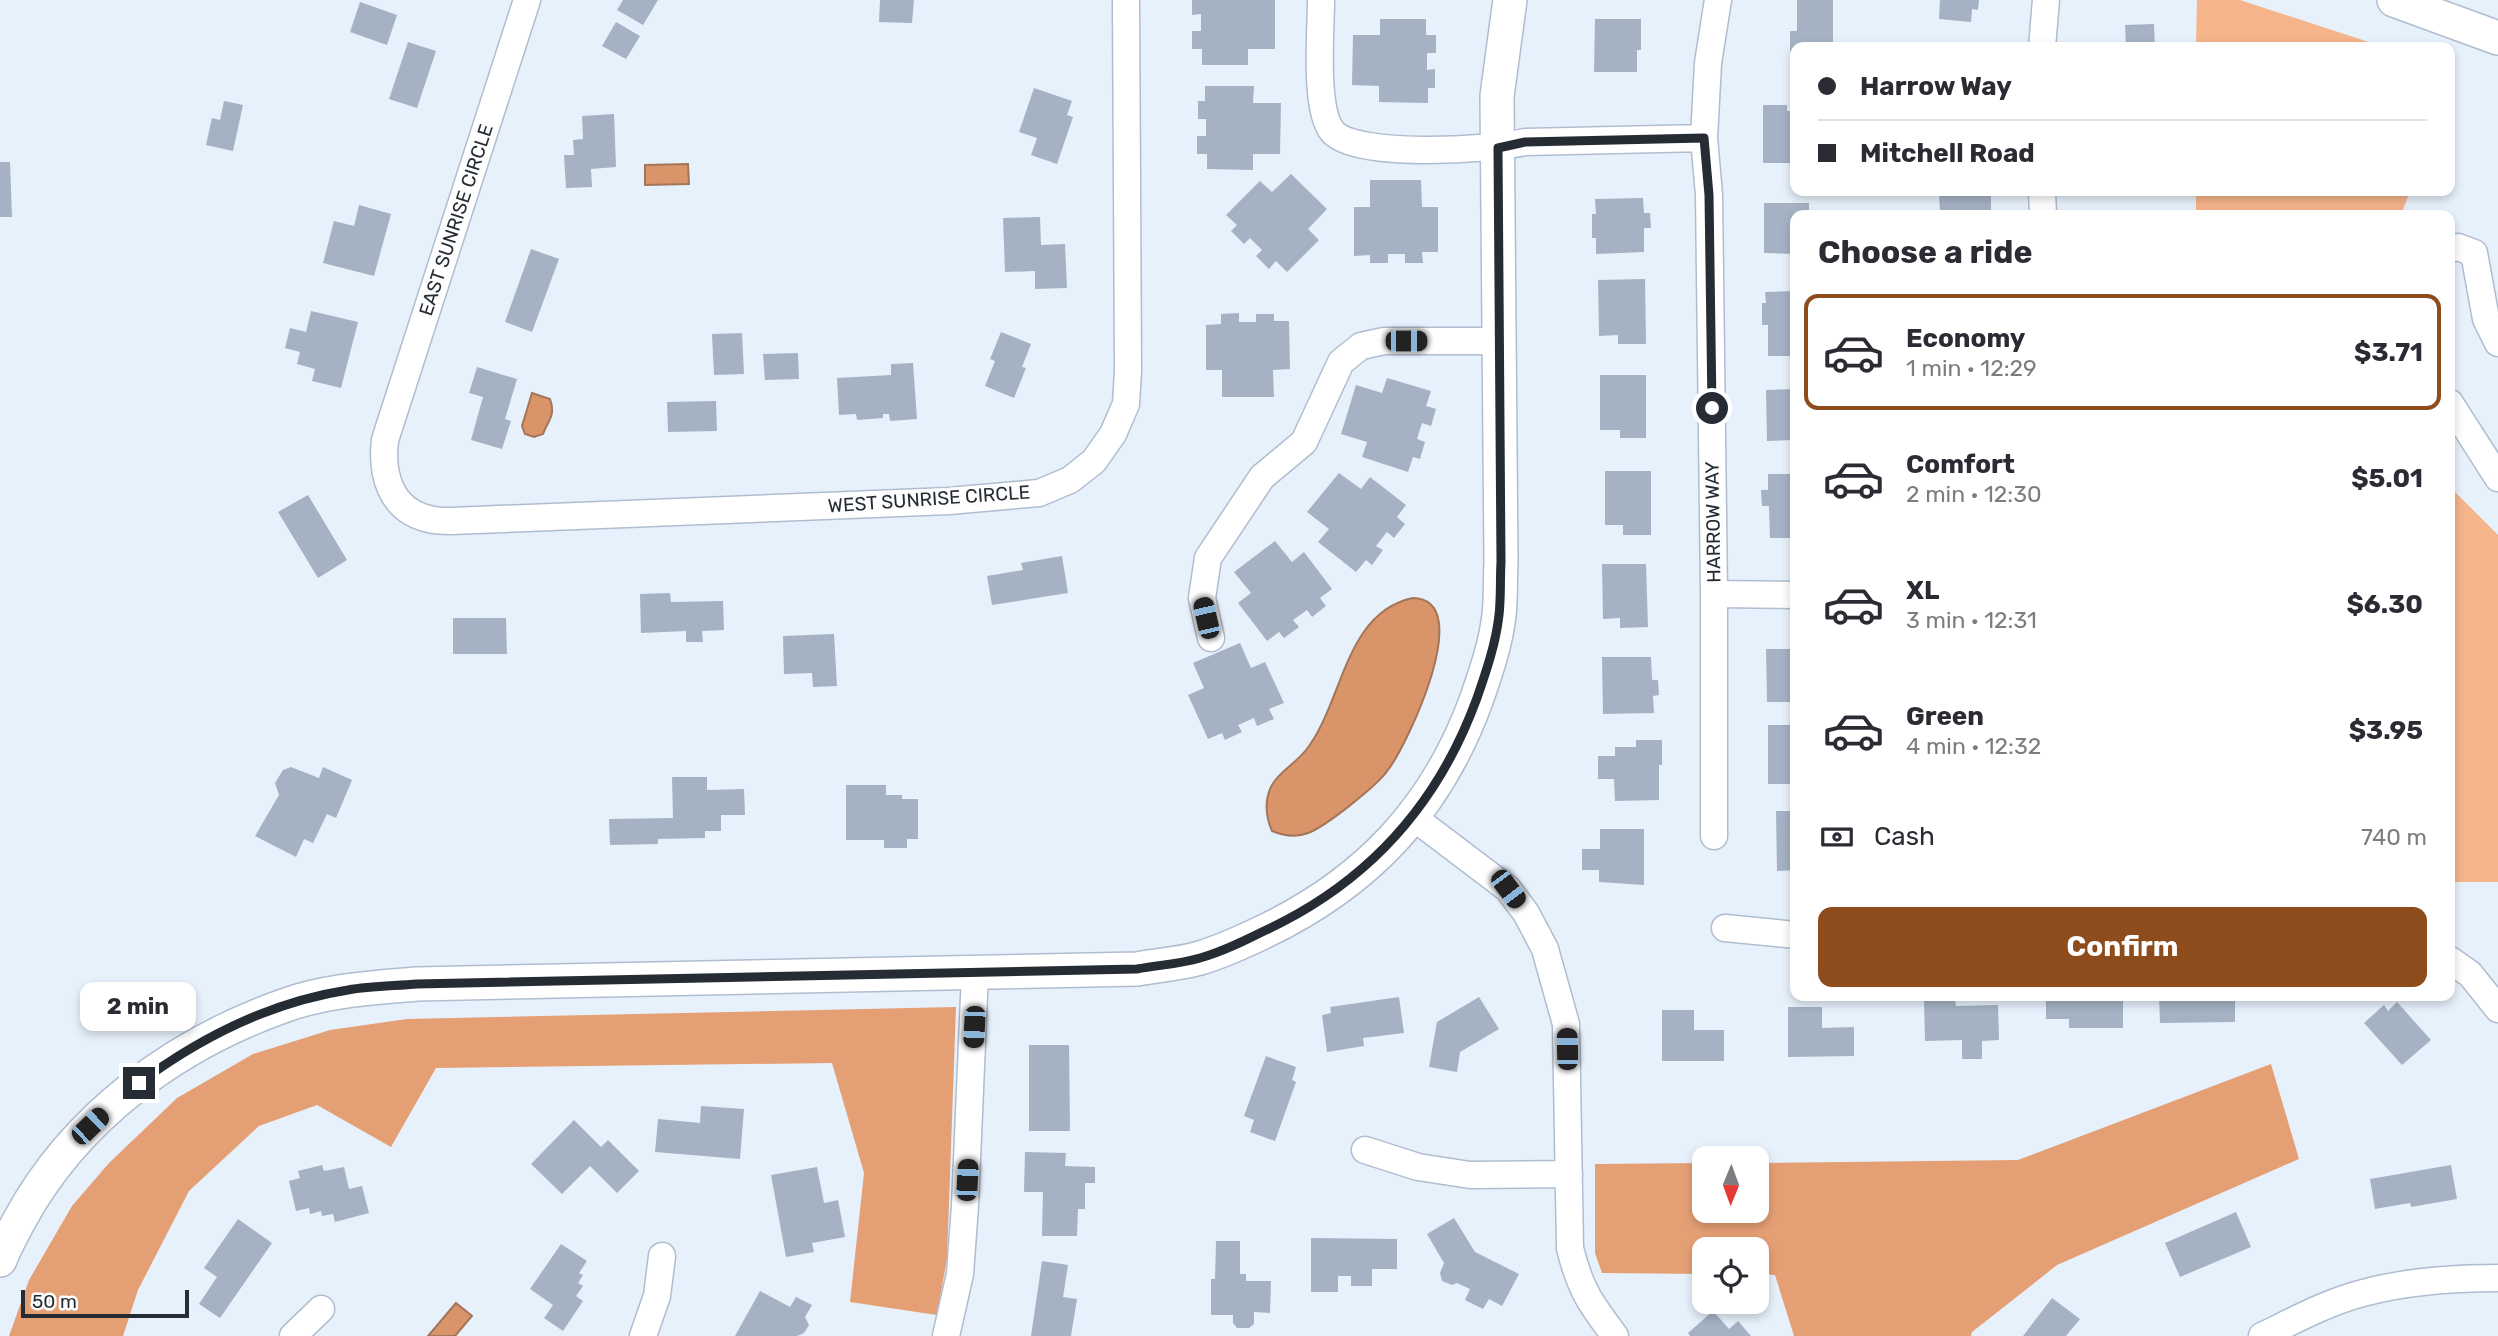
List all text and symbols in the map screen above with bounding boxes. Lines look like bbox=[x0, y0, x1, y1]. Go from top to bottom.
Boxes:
text: Harrow Way bbox=[1860, 71, 2012, 102]
street label: EAST SUNRISE CIRCLE bbox=[414, 121, 498, 319]
text: Mitchell Road bbox=[1860, 138, 2035, 169]
text: Choose a ride bbox=[1818, 233, 2032, 271]
icon: car bbox=[1822, 321, 1885, 384]
text: Economy bbox=[1906, 323, 2025, 354]
car bbox=[1386, 331, 1428, 352]
text: $3.71 bbox=[2354, 337, 2423, 368]
text: 1 min · 12:29 bbox=[1906, 354, 2037, 382]
route start bbox=[1696, 392, 1728, 424]
icon: car bbox=[1822, 447, 1885, 510]
text: Comfort bbox=[1906, 449, 2015, 480]
street label: HARROW WAY bbox=[1700, 461, 1726, 583]
text: $5.01 bbox=[2351, 463, 2423, 494]
street label: WEST SUNRISE CIRCLE bbox=[827, 480, 1031, 518]
text: 2 min · 12:30 bbox=[1906, 480, 2042, 508]
icon: car bbox=[1822, 573, 1885, 636]
text: XL bbox=[1906, 575, 1939, 606]
text: $6.30 bbox=[2347, 589, 2423, 620]
car bbox=[1192, 595, 1221, 641]
text: 3 min · 12:31 bbox=[1906, 606, 2037, 634]
icon: car bbox=[1822, 699, 1885, 762]
text: Green bbox=[1906, 701, 1984, 732]
text: $3.95 bbox=[2349, 715, 2423, 746]
text: 4 min · 12:32 bbox=[1906, 732, 2041, 760]
icon: cash bbox=[1818, 818, 1856, 856]
text: Cash bbox=[1874, 821, 1935, 852]
text: 740 m bbox=[2361, 823, 2427, 851]
car bbox=[1487, 866, 1530, 912]
button: Confirm bbox=[1818, 907, 2427, 987]
callout: 2 min bbox=[81, 982, 197, 1030]
text: 2 min bbox=[107, 992, 169, 1020]
car bbox=[963, 1005, 986, 1049]
car bbox=[1557, 1028, 1578, 1070]
route end bbox=[123, 1067, 155, 1099]
car bbox=[68, 1104, 113, 1148]
north arrow bbox=[1692, 1146, 1769, 1223]
map controls bbox=[1692, 1146, 1769, 1314]
car bbox=[956, 1158, 979, 1202]
button: locate bbox=[1692, 1237, 1769, 1314]
scale bar bbox=[21, 1287, 189, 1319]
text: 50 m bbox=[32, 1290, 77, 1313]

